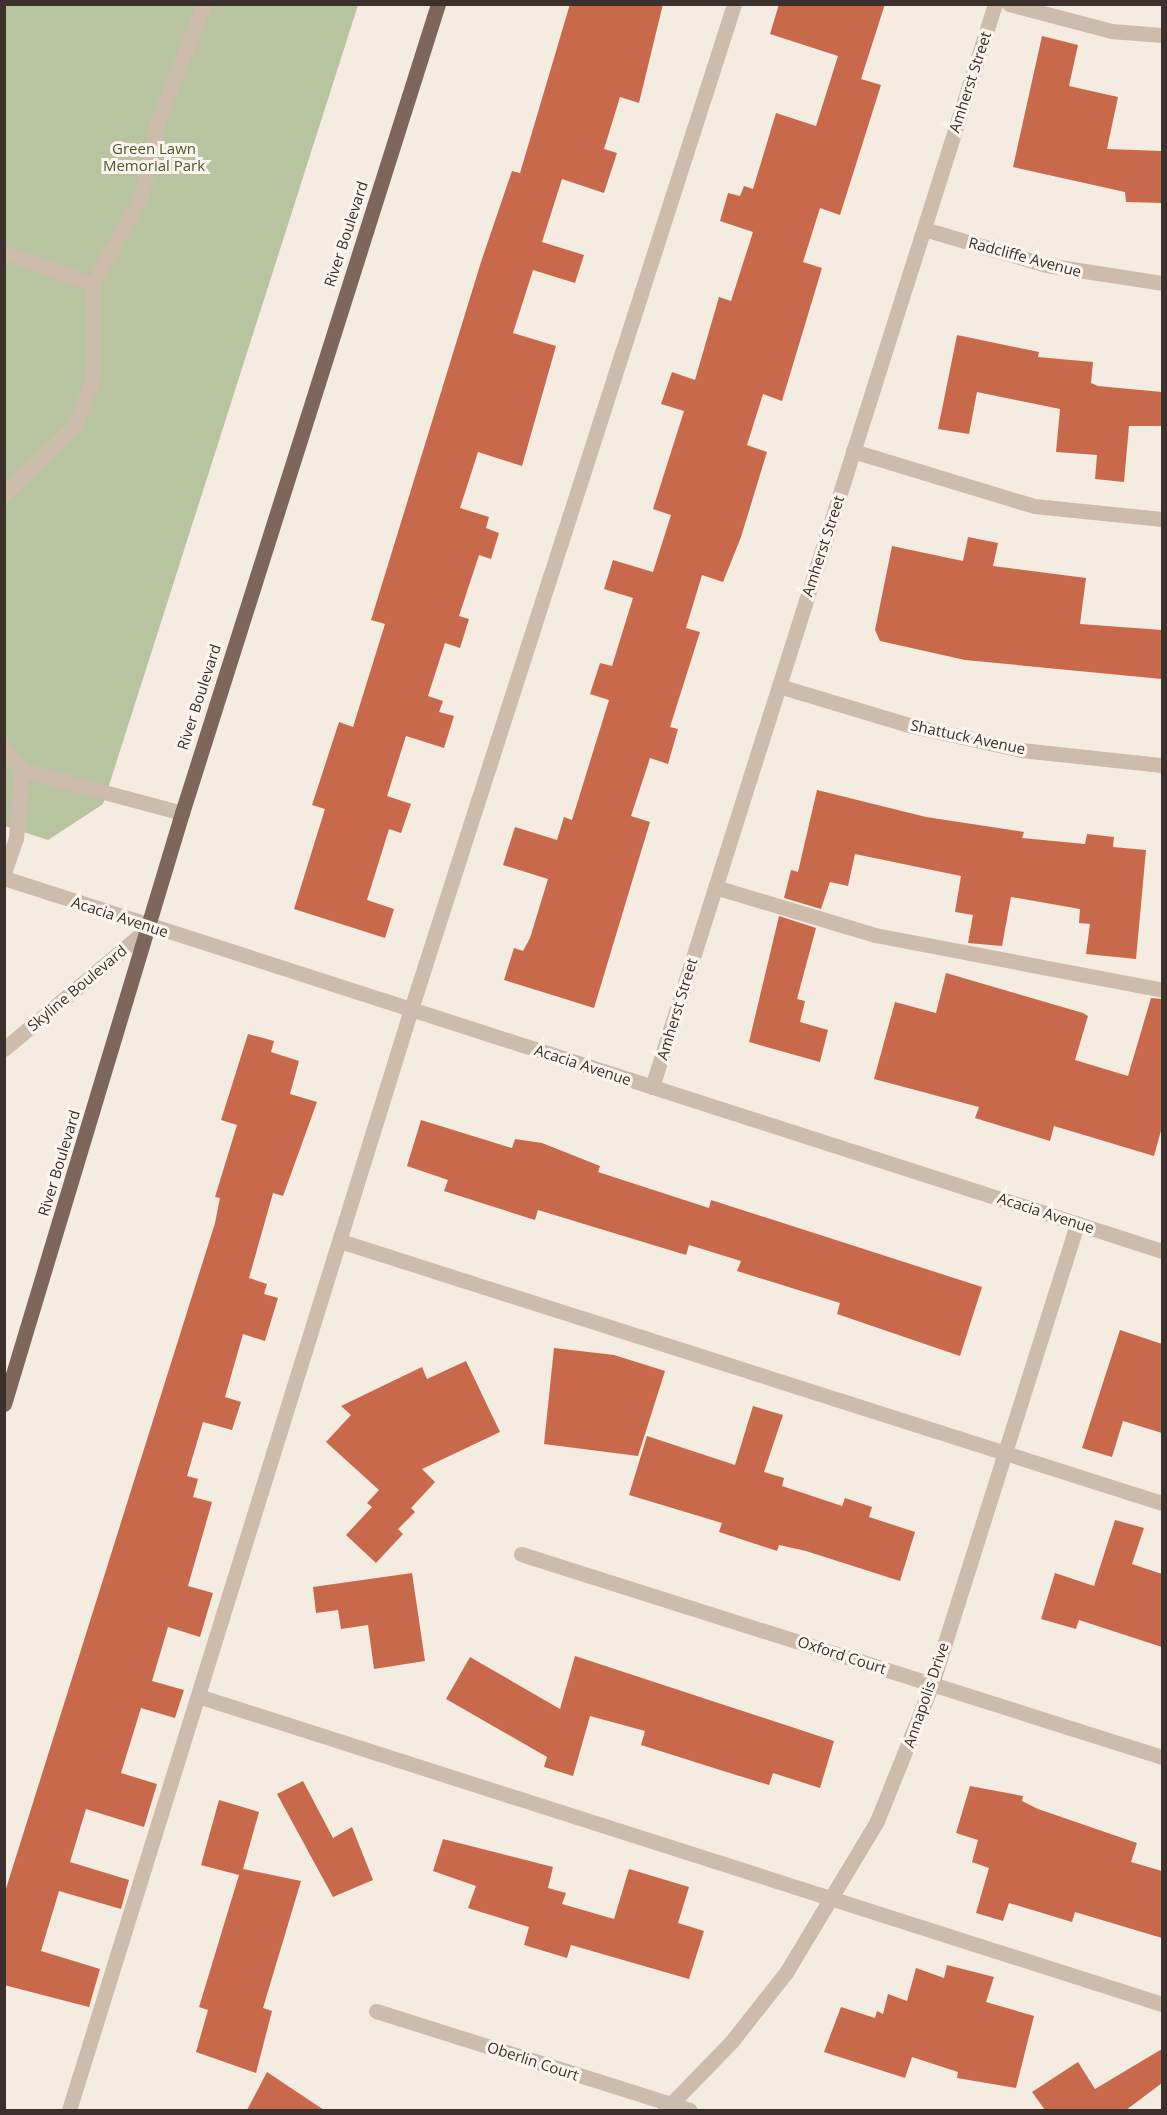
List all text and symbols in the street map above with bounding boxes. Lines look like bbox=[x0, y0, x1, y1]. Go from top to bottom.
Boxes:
street label: Amherst Street bbox=[945, 29, 995, 135]
park label: Green Lawn Memorial Park bbox=[103, 139, 205, 174]
street label: River Boulevard bbox=[320, 179, 372, 289]
street label: Radcliffe Avenue bbox=[967, 233, 1083, 281]
street label: Amherst Street bbox=[798, 493, 848, 599]
street label: River Boulevard bbox=[173, 642, 225, 752]
street label: Shattuck Avenue bbox=[909, 716, 1027, 758]
street label: Acacia Avenue bbox=[69, 893, 171, 941]
street label: Skyline Boulevard bbox=[24, 941, 130, 1035]
street label: Amherst Street bbox=[653, 956, 701, 1062]
street label: Acacia Avenue bbox=[532, 1041, 634, 1089]
street label: River Boulevard bbox=[34, 1108, 84, 1218]
street label: Acacia Avenue bbox=[995, 1189, 1097, 1237]
street label: Oxford Court bbox=[795, 1632, 889, 1678]
street label: Annapolis Drive bbox=[900, 1640, 952, 1750]
street label: Oberlin Court bbox=[485, 2038, 581, 2084]

